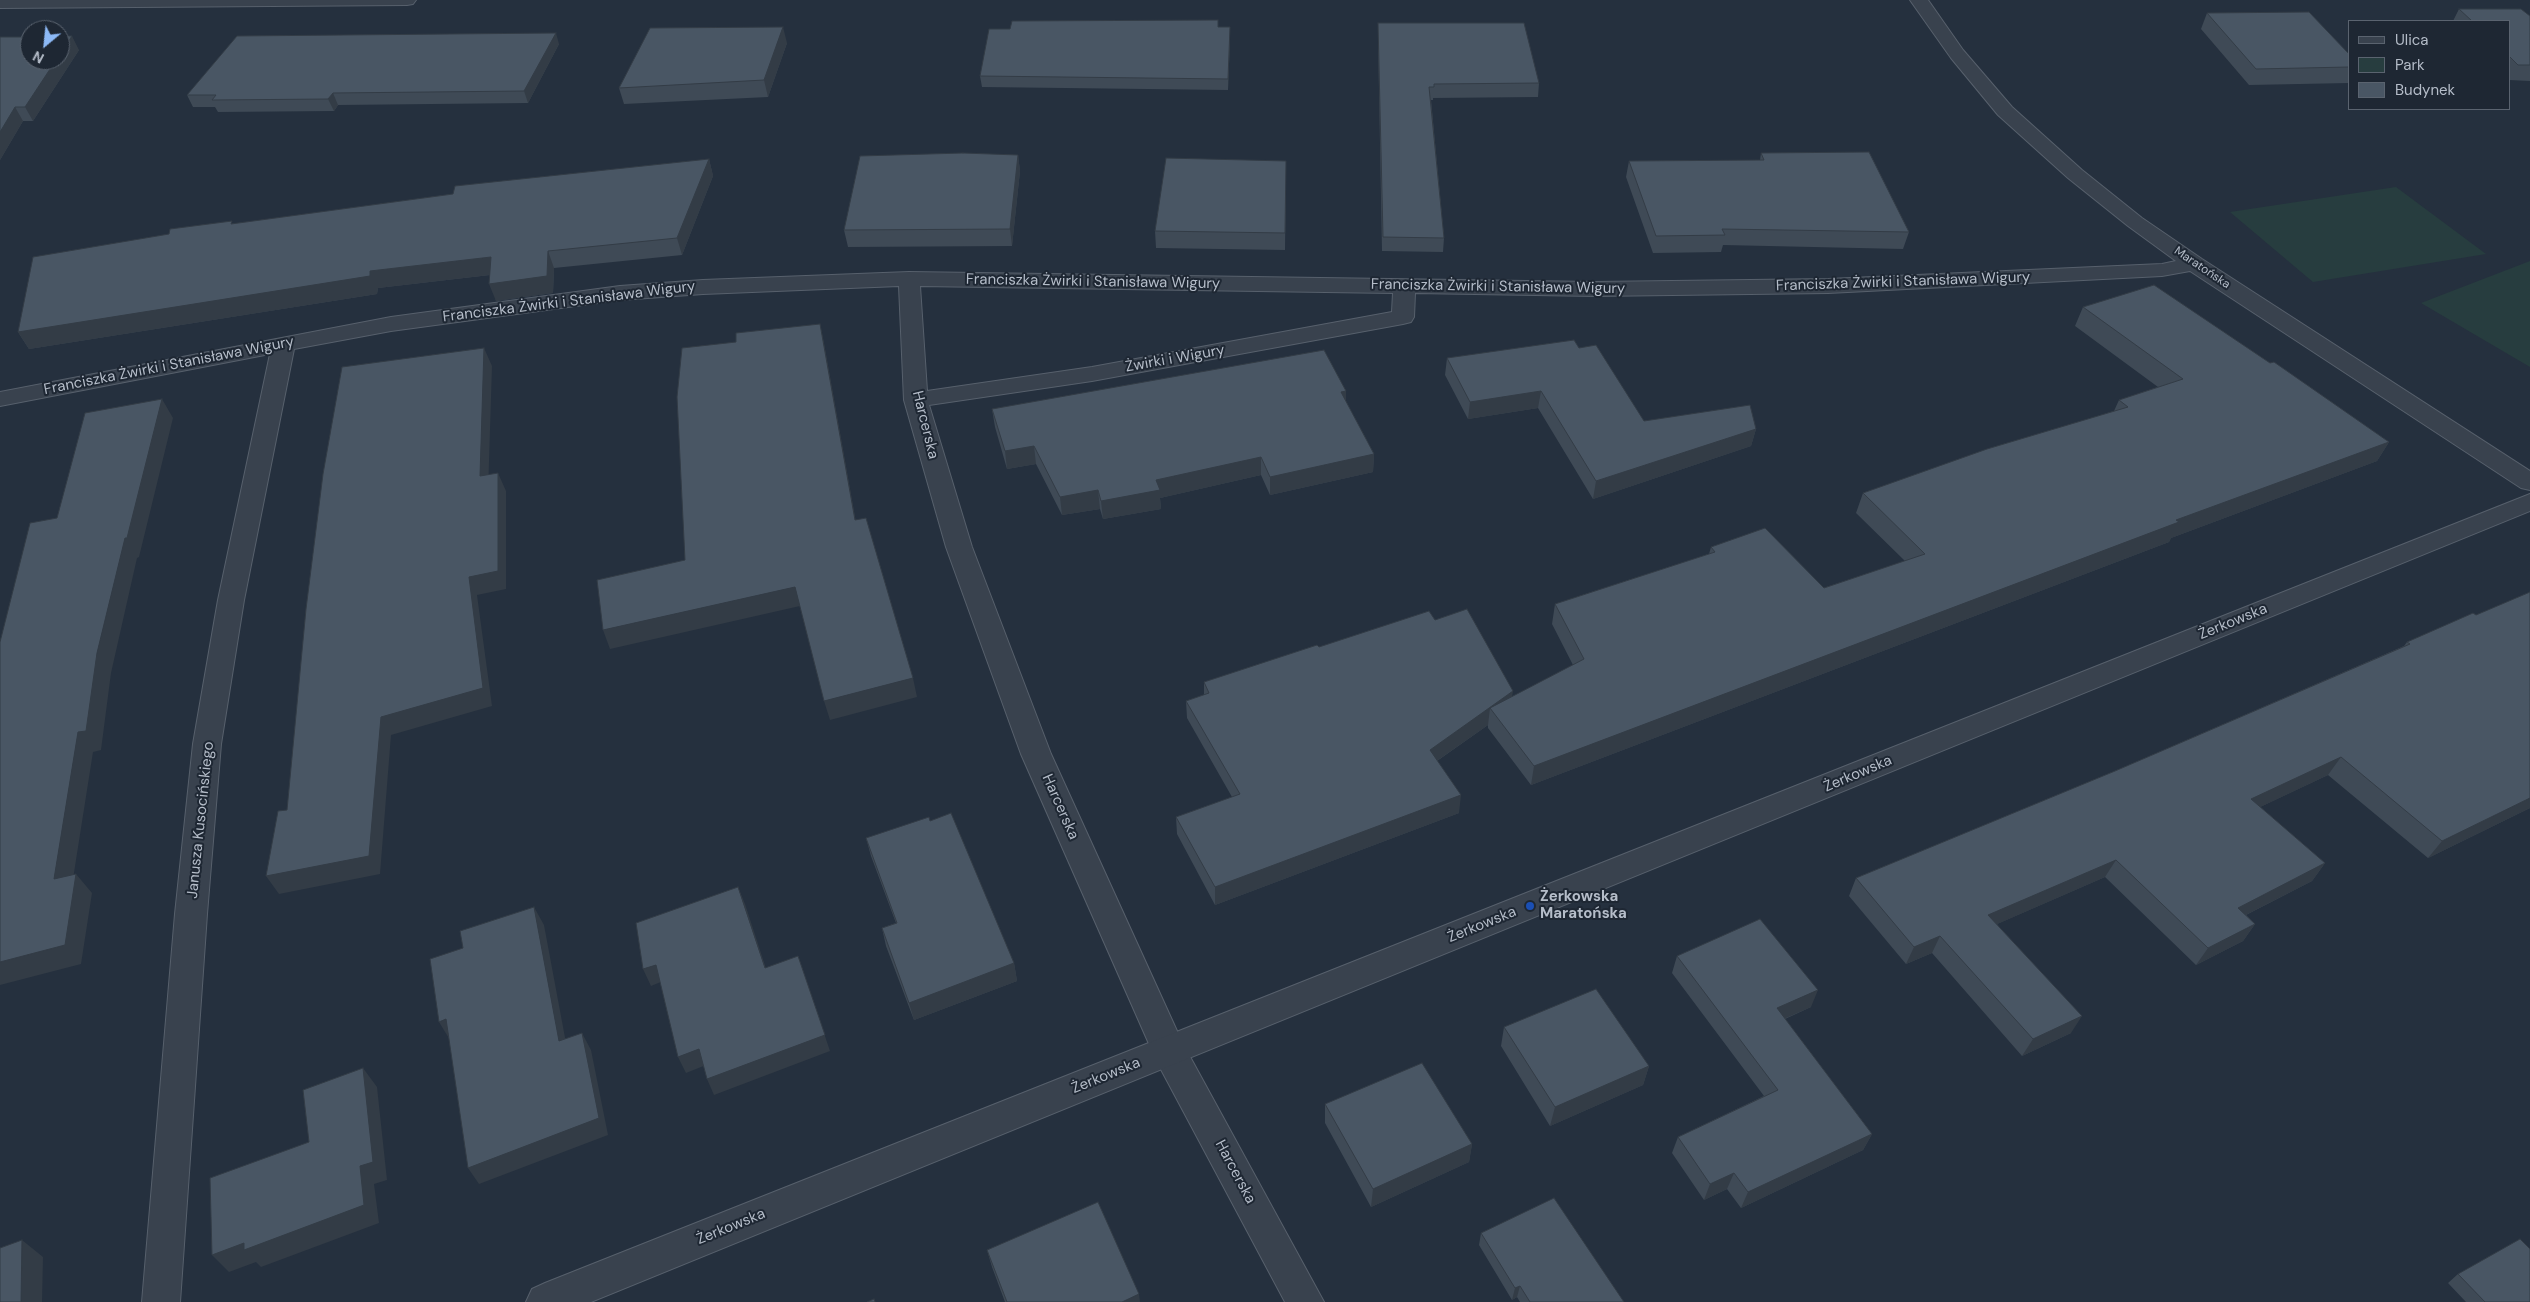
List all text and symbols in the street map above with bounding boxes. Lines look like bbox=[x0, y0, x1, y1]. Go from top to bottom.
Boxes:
north arrow bbox=[20, 20, 70, 70]
legend bbox=[2348, 20, 2510, 110]
text: Ulica bbox=[2395, 30, 2429, 50]
text: N bbox=[30, 47, 47, 68]
text: Park bbox=[2395, 55, 2425, 75]
text: Budynek bbox=[2395, 80, 2455, 100]
street label: Maratońska bbox=[2171, 244, 2233, 292]
street label: Franciszka Żwirki i Stanisława Wigury bbox=[1775, 269, 2031, 295]
street label: Franciszka Żwirki i Stanisława Wigury bbox=[966, 271, 1220, 293]
street label: Franciszka Żwirki i Stanisława Wigury bbox=[1371, 276, 1625, 298]
street label: Franciszka Żwirki i Stanisława Wigury bbox=[442, 278, 696, 326]
street label: Franciszka Żwirki i Stanisława Wigury bbox=[42, 333, 296, 399]
street label: Żwirki i Wigury bbox=[1124, 341, 1226, 377]
street label: Harcerska bbox=[908, 389, 942, 461]
street label: Żerkowska bbox=[2196, 600, 2270, 644]
street label: Janusza Kusocińskiego bbox=[184, 741, 218, 899]
street label: Żerkowska bbox=[1821, 752, 1895, 796]
street label: Harcerska bbox=[1038, 772, 1082, 842]
place label: Żerkowska Maratońska bbox=[1540, 888, 1627, 923]
marker: Żerkowska Maratońska bbox=[1524, 900, 1536, 912]
street label: Żerkowska bbox=[1445, 903, 1519, 947]
street label: Żerkowska bbox=[1069, 1054, 1143, 1098]
street label: Harcerska bbox=[1211, 1137, 1259, 1207]
street label: Żerkowska bbox=[694, 1205, 768, 1249]

